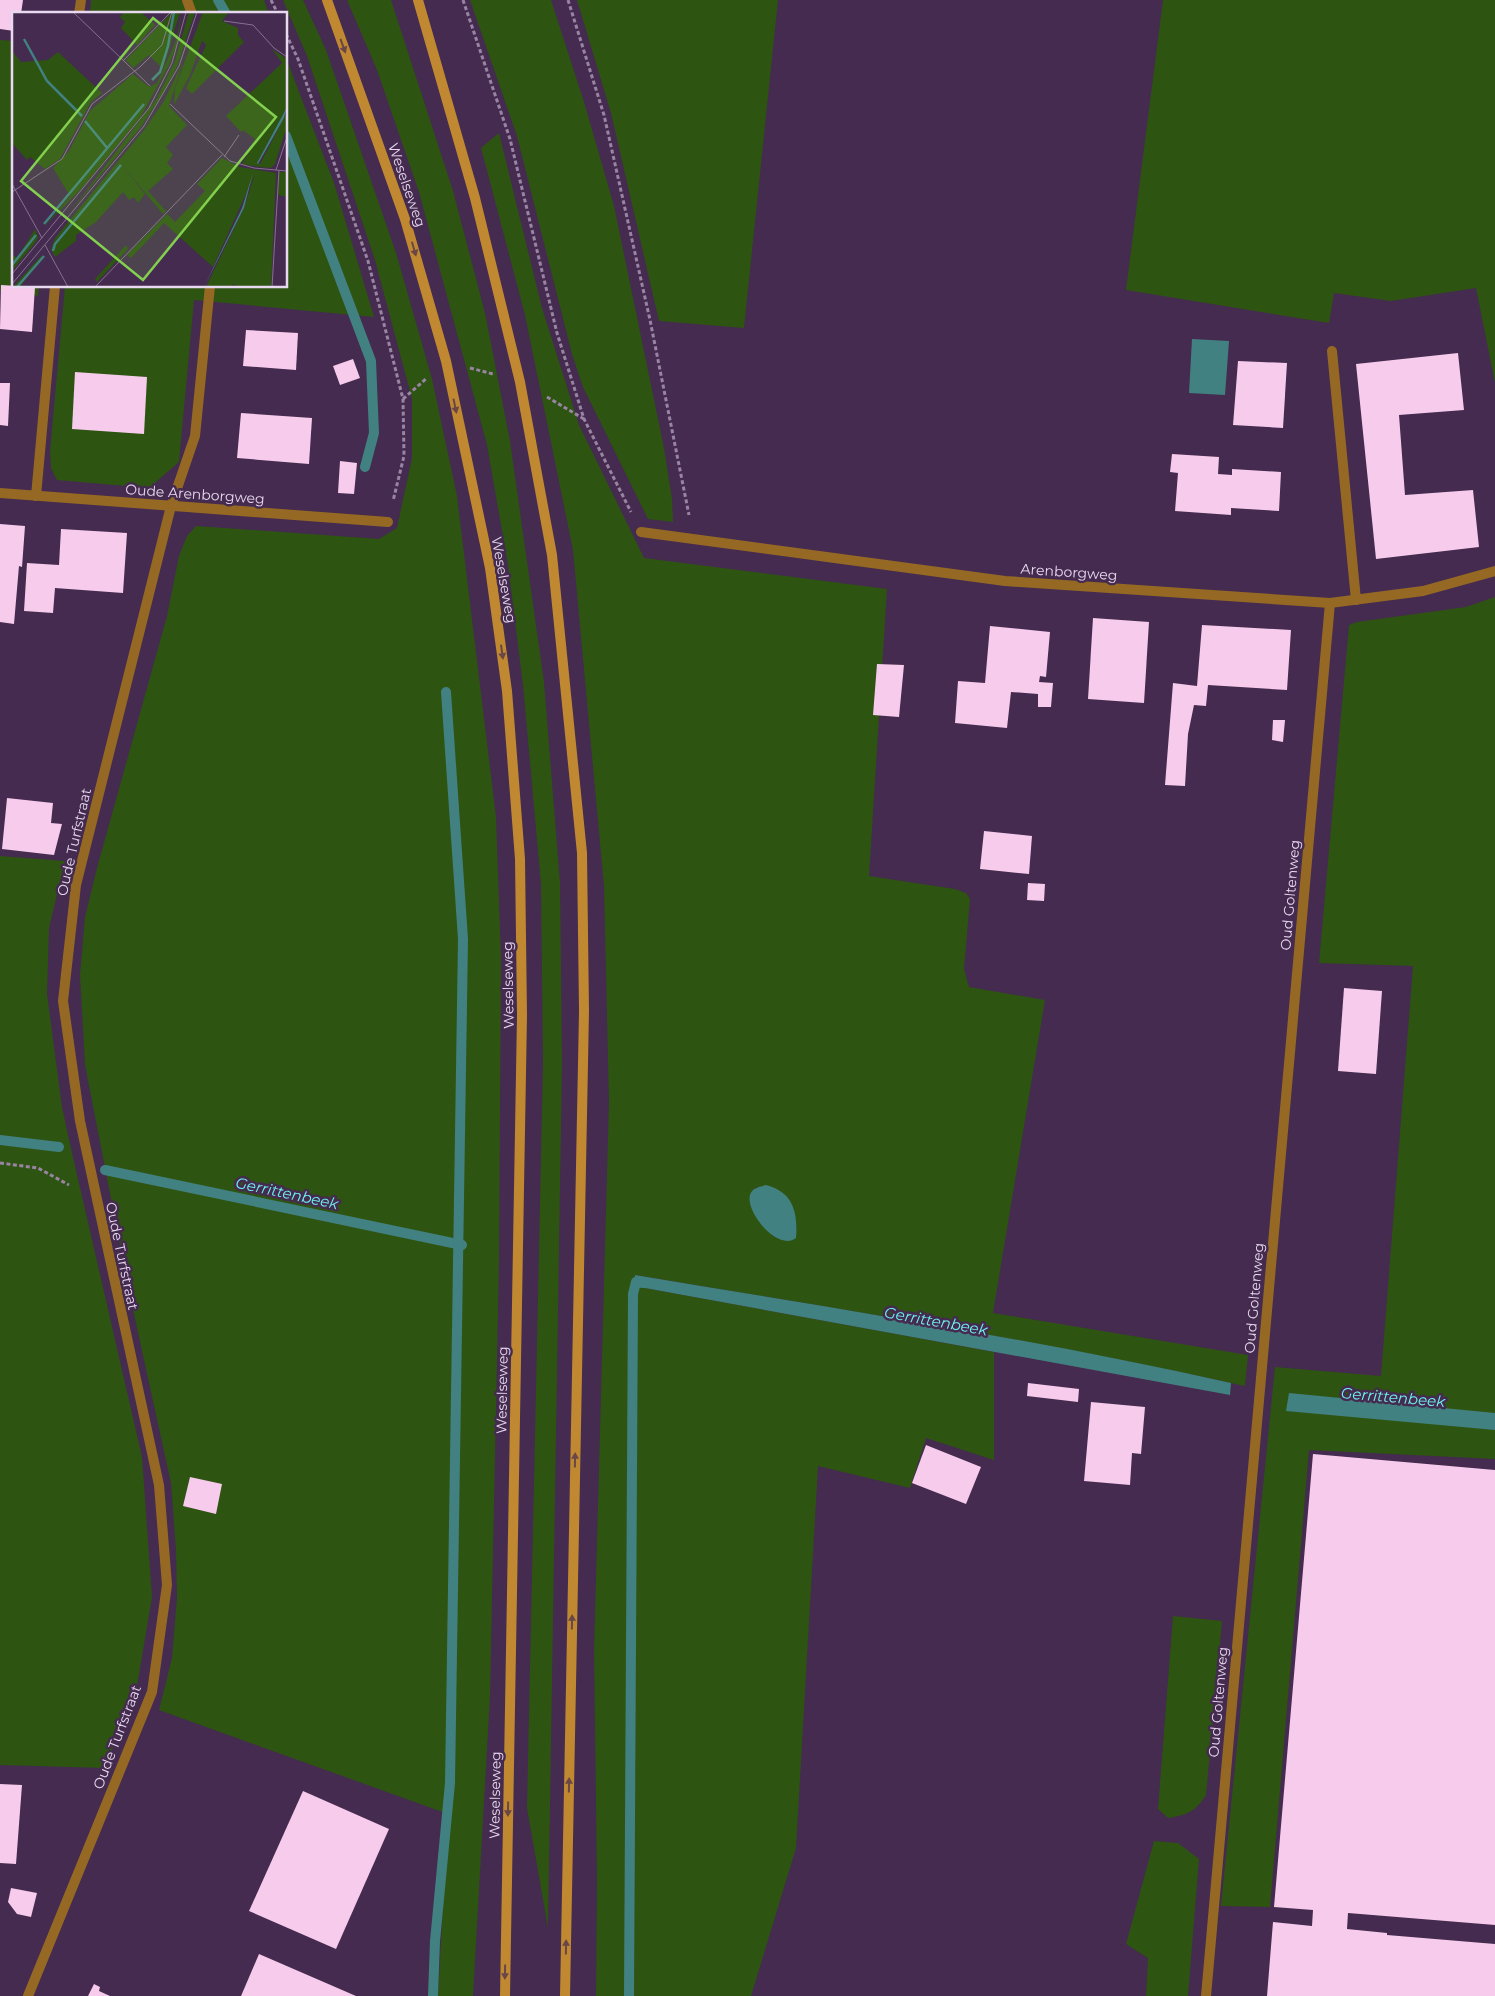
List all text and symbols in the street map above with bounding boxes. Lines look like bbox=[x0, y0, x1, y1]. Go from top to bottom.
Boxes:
inset map bbox=[12, 12, 288, 288]
one-way arrow bbox=[339, 39, 347, 54]
street label: Weselseweg bbox=[384, 141, 430, 229]
one-way arrow bbox=[410, 242, 418, 257]
one-way arrow bbox=[451, 398, 459, 414]
street label: Oude Arenborgweg bbox=[125, 480, 265, 508]
street label: Weselseweg bbox=[488, 535, 520, 625]
street label: Arenborgweg bbox=[1020, 560, 1118, 584]
one-way arrow bbox=[498, 644, 506, 660]
street label: Oude Turfstraat bbox=[53, 786, 95, 898]
street label: Oud Goltenweg bbox=[1276, 839, 1304, 951]
street label: Weselseweg bbox=[498, 941, 518, 1029]
water label: Gerrittenbeek bbox=[234, 1173, 341, 1213]
street label: Oude Turfstraat bbox=[102, 1200, 142, 1312]
street label: Oud Goltenweg bbox=[1240, 1242, 1268, 1354]
water label: Gerrittenbeek bbox=[883, 1303, 990, 1340]
street label: Weselseweg bbox=[492, 1346, 512, 1434]
water label: Gerrittenbeek bbox=[1340, 1383, 1447, 1411]
one-way arrow bbox=[571, 1452, 579, 1468]
one-way arrow bbox=[568, 1614, 576, 1630]
street label: Oud Goltenweg bbox=[1204, 1646, 1232, 1758]
street label: Oude Turfstraat bbox=[89, 1682, 145, 1792]
street label: Weselseweg bbox=[485, 1751, 505, 1839]
one-way arrow bbox=[565, 1777, 573, 1793]
one-way arrow bbox=[504, 1801, 512, 1817]
one-way arrow bbox=[562, 1939, 570, 1955]
one-way arrow bbox=[501, 1964, 509, 1980]

